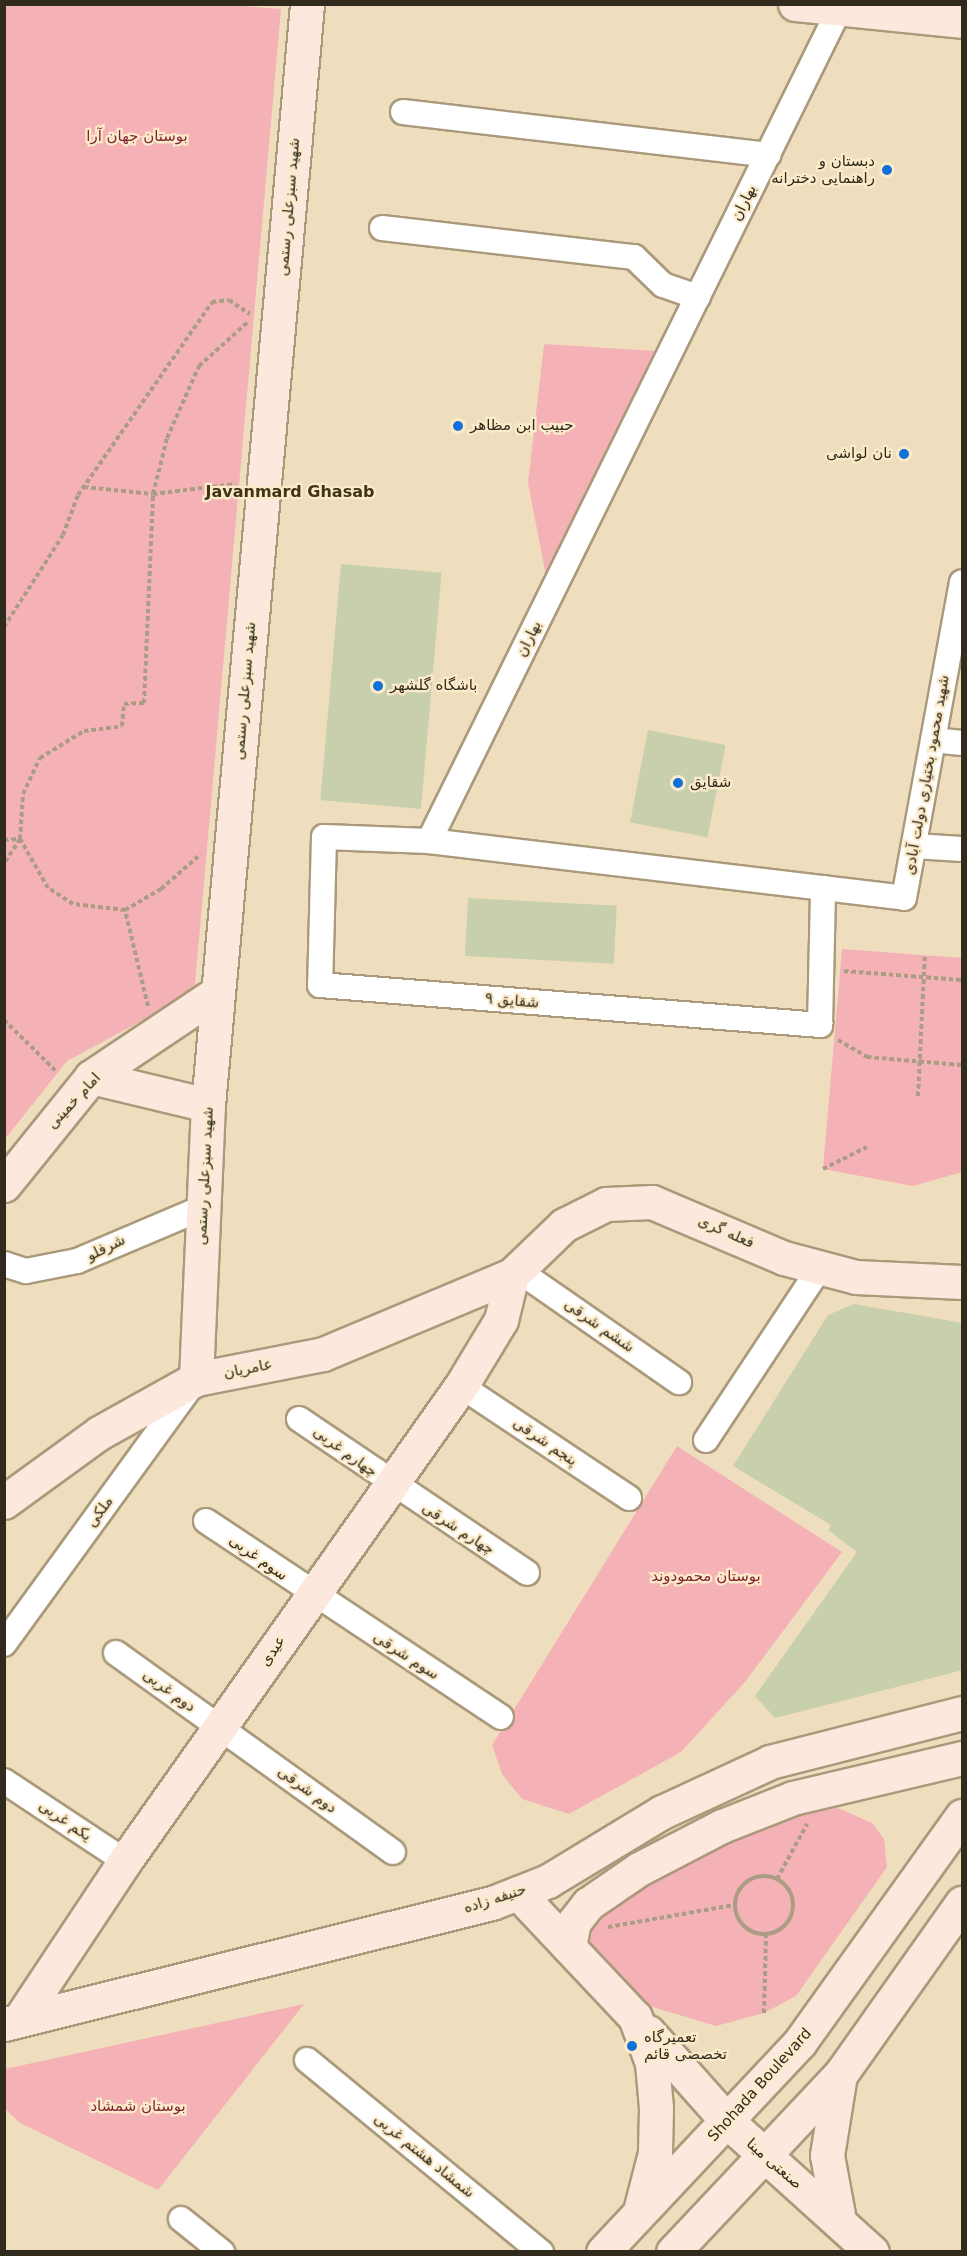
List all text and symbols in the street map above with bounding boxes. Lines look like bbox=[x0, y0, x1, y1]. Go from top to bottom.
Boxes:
park label: بوستان جهان آرا bbox=[86, 128, 188, 146]
street label: شهید سبزعلی رستمی bbox=[274, 137, 304, 277]
place label: دبستان و راهنمایی دخترانه bbox=[771, 152, 875, 187]
marker: دبستان و راهنمایی دخترانه bbox=[880, 163, 894, 177]
street label: بهاران bbox=[728, 182, 760, 224]
place label: حبیب ابن مظاهر bbox=[470, 417, 573, 435]
marker: حبیب ابن مظاهر bbox=[451, 419, 465, 433]
place label: نان لواشی bbox=[826, 445, 892, 463]
marker: نان لواشی bbox=[897, 447, 911, 461]
district label: Javanmard Ghasab bbox=[206, 482, 374, 502]
street label: بهاران bbox=[513, 618, 545, 660]
street label: شهید سبزعلی رستمی bbox=[230, 621, 260, 761]
street label: شهید محمود بختیاری دولت آبادی bbox=[901, 674, 953, 876]
place label: باشگاه گلشهر bbox=[390, 677, 477, 695]
marker: باشگاه گلشهر bbox=[371, 679, 385, 693]
place label: شقایق bbox=[690, 774, 731, 792]
marker: شقایق bbox=[671, 776, 685, 790]
street label: شقایق ۹ bbox=[484, 990, 540, 1012]
street label: امام خمینی bbox=[43, 1069, 105, 1133]
street label: شهید سبزعلی رستمی bbox=[192, 1106, 218, 1246]
street label: فعله گری bbox=[695, 1212, 757, 1252]
street label: شرفلو bbox=[84, 1231, 128, 1265]
street label: ششم شرقی bbox=[561, 1295, 637, 1357]
street label: عامریان bbox=[222, 1355, 274, 1383]
street label: پنجم شرقی bbox=[509, 1414, 581, 1470]
street label: چهارم غربی bbox=[309, 1423, 381, 1481]
street label: ملکی bbox=[83, 1493, 117, 1531]
street label: چهارم شرقی bbox=[418, 1499, 498, 1559]
street label: سوم غربی bbox=[225, 1531, 291, 1585]
park label: بوستان محمودوند bbox=[651, 1568, 761, 1586]
street label: سوم شرقی bbox=[370, 1628, 442, 1684]
street label: عیدی bbox=[256, 1632, 290, 1670]
street label: دوم غربی bbox=[139, 1666, 199, 1716]
street label: دوم شرقی bbox=[274, 1763, 340, 1817]
street label: یکم غربی bbox=[35, 1797, 95, 1845]
street label: حنیفه زاده bbox=[461, 1880, 529, 1918]
street label: Shohada Boulevard bbox=[704, 2025, 816, 2145]
place label: تعمیرگاه تخصصی قائم bbox=[644, 2028, 727, 2063]
marker: تعمیرگاه تخصصی قائم bbox=[625, 2039, 639, 2053]
park label: بوستان شمشاد bbox=[90, 2098, 186, 2116]
street label: شمشاد هشتم غربی bbox=[370, 2110, 478, 2202]
street label: صنعتی مینا bbox=[742, 2135, 806, 2193]

